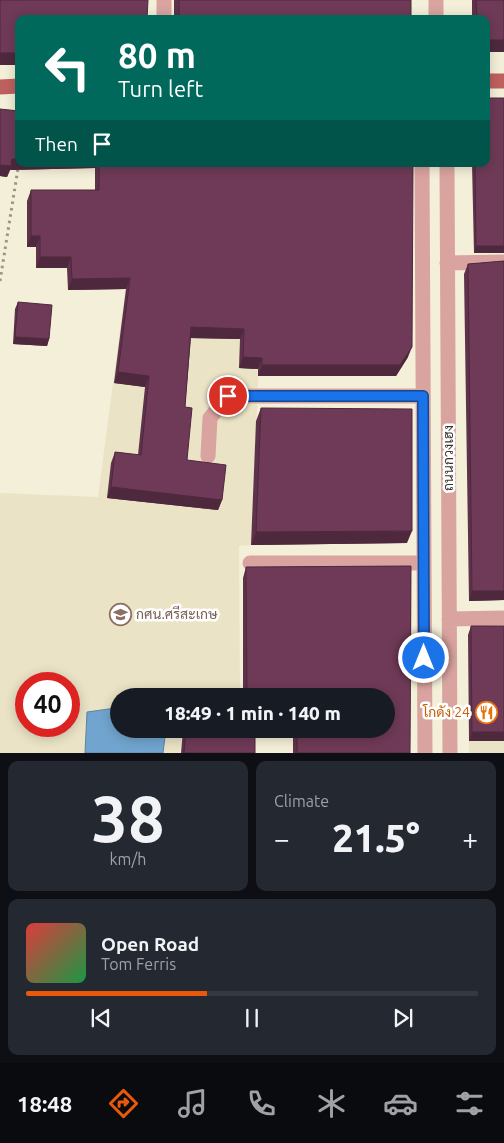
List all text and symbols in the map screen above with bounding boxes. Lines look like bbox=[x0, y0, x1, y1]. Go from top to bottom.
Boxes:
icon: left bbox=[35, 35, 100, 100]
text: 80 m bbox=[118, 35, 196, 75]
text: Turn left bbox=[118, 76, 203, 101]
icon: arrive bbox=[88, 130, 116, 158]
text: Then bbox=[35, 133, 78, 155]
pin bbox=[207, 375, 249, 417]
icon: arrive bbox=[214, 382, 242, 410]
street label: ถนนกวงเฮง bbox=[440, 425, 456, 491]
school or university icon: กศน.ศรีสะเกษ bbox=[108, 602, 132, 626]
place label: กศน.ศรีสะเกษ bbox=[136, 605, 218, 622]
position arrow bbox=[397, 631, 449, 683]
speed limit sign: 40 bbox=[15, 672, 80, 737]
restaurant icon: โกดัง 24 bbox=[474, 700, 498, 724]
text: 18:49 · 1 min · 140 m bbox=[164, 702, 341, 724]
place label: โกดัง 24 bbox=[422, 704, 470, 720]
text: 38 bbox=[91, 781, 165, 854]
text: Climate bbox=[274, 792, 329, 810]
text: 21.5° bbox=[332, 817, 420, 859]
text: − bbox=[274, 823, 290, 854]
text: + bbox=[462, 823, 478, 854]
text: km/h bbox=[110, 850, 146, 868]
text: Open Road bbox=[101, 933, 199, 955]
text: Tom Ferris bbox=[101, 955, 176, 973]
icon: previous bbox=[87, 1004, 115, 1032]
icon: pause bbox=[238, 1004, 266, 1032]
icon: next bbox=[389, 1004, 417, 1032]
icon: directions bbox=[106, 1086, 141, 1121]
icon: music bbox=[175, 1086, 210, 1121]
icon: phone bbox=[244, 1086, 279, 1121]
icon: climate bbox=[314, 1086, 349, 1121]
icon: car bbox=[383, 1086, 418, 1121]
icon: filters bbox=[452, 1086, 487, 1121]
text: 18:48 bbox=[17, 1091, 72, 1116]

